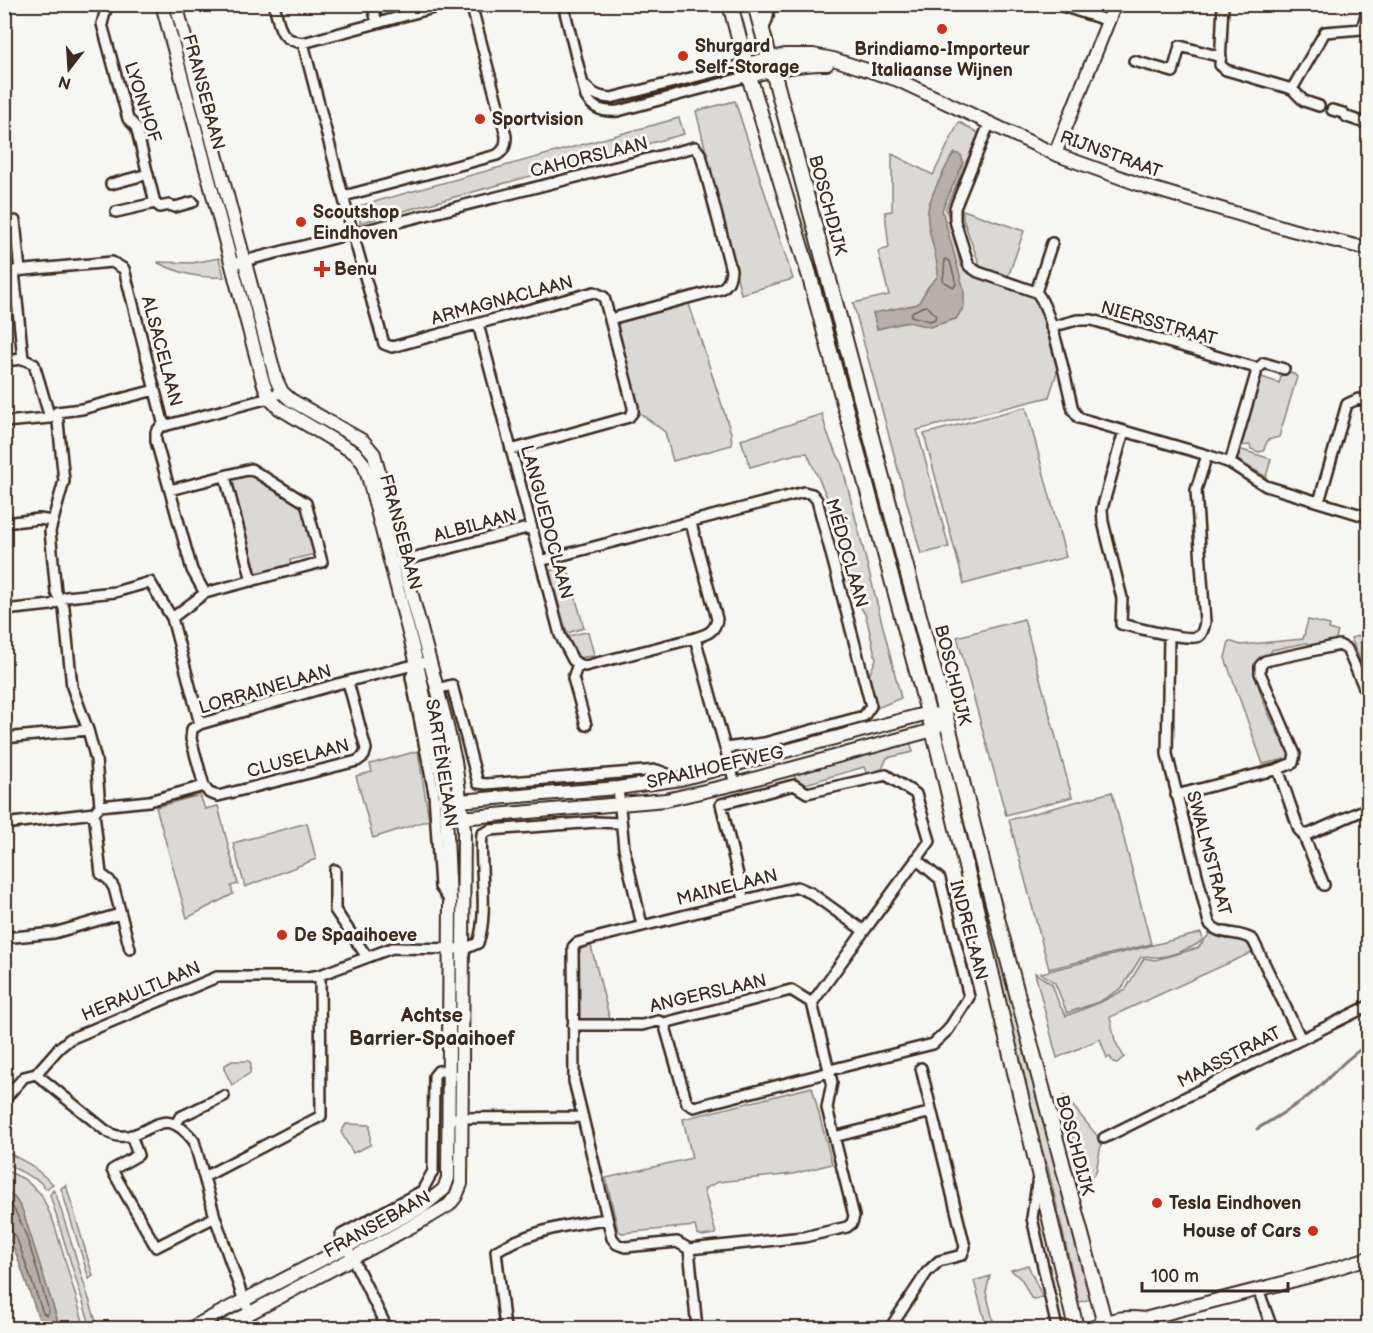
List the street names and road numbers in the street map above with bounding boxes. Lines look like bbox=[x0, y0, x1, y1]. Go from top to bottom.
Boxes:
street label: FRANSEBAAN bbox=[178, 32, 229, 152]
street label: LYONHOF bbox=[120, 59, 165, 145]
street label: RIJNSTRAAT bbox=[1057, 126, 1165, 183]
street label: CAHORSLAAN bbox=[528, 133, 650, 182]
street label: BOSCHDIJK bbox=[804, 153, 851, 258]
street label: ARMAGNACLAAN bbox=[429, 271, 575, 330]
street label: ALSACELAAN bbox=[137, 294, 186, 409]
street label: NIERSSTRAAT bbox=[1098, 297, 1220, 350]
street label: LANGUEDOCLAAN bbox=[516, 443, 577, 601]
street label: FRANSEBAAN bbox=[375, 472, 426, 592]
street label: MÉDOCLAAN bbox=[821, 496, 874, 610]
street label: ALBILAAN bbox=[431, 504, 519, 547]
street label: BOSCHDIJK bbox=[930, 623, 975, 728]
street label: LORRAINELAAN bbox=[196, 661, 334, 718]
street label: SARTÈNELAAN bbox=[421, 697, 464, 829]
street label: CLUSELAAN bbox=[245, 735, 352, 782]
street label: SPAAIHOEFWEG bbox=[645, 742, 786, 793]
street label: SWALMSTRAAT bbox=[1182, 789, 1235, 918]
street label: MAINELAAN bbox=[674, 865, 780, 910]
street label: INDRELAAN bbox=[945, 878, 992, 982]
street label: HERAULTLAAN bbox=[79, 957, 204, 1026]
street label: ANGERSLAAN bbox=[648, 970, 769, 1017]
street label: MAASSTRAAT bbox=[1174, 1022, 1285, 1093]
street label: BOSCHDIJK bbox=[1051, 1093, 1098, 1198]
street label: FRANSEBAAN bbox=[320, 1186, 434, 1262]

